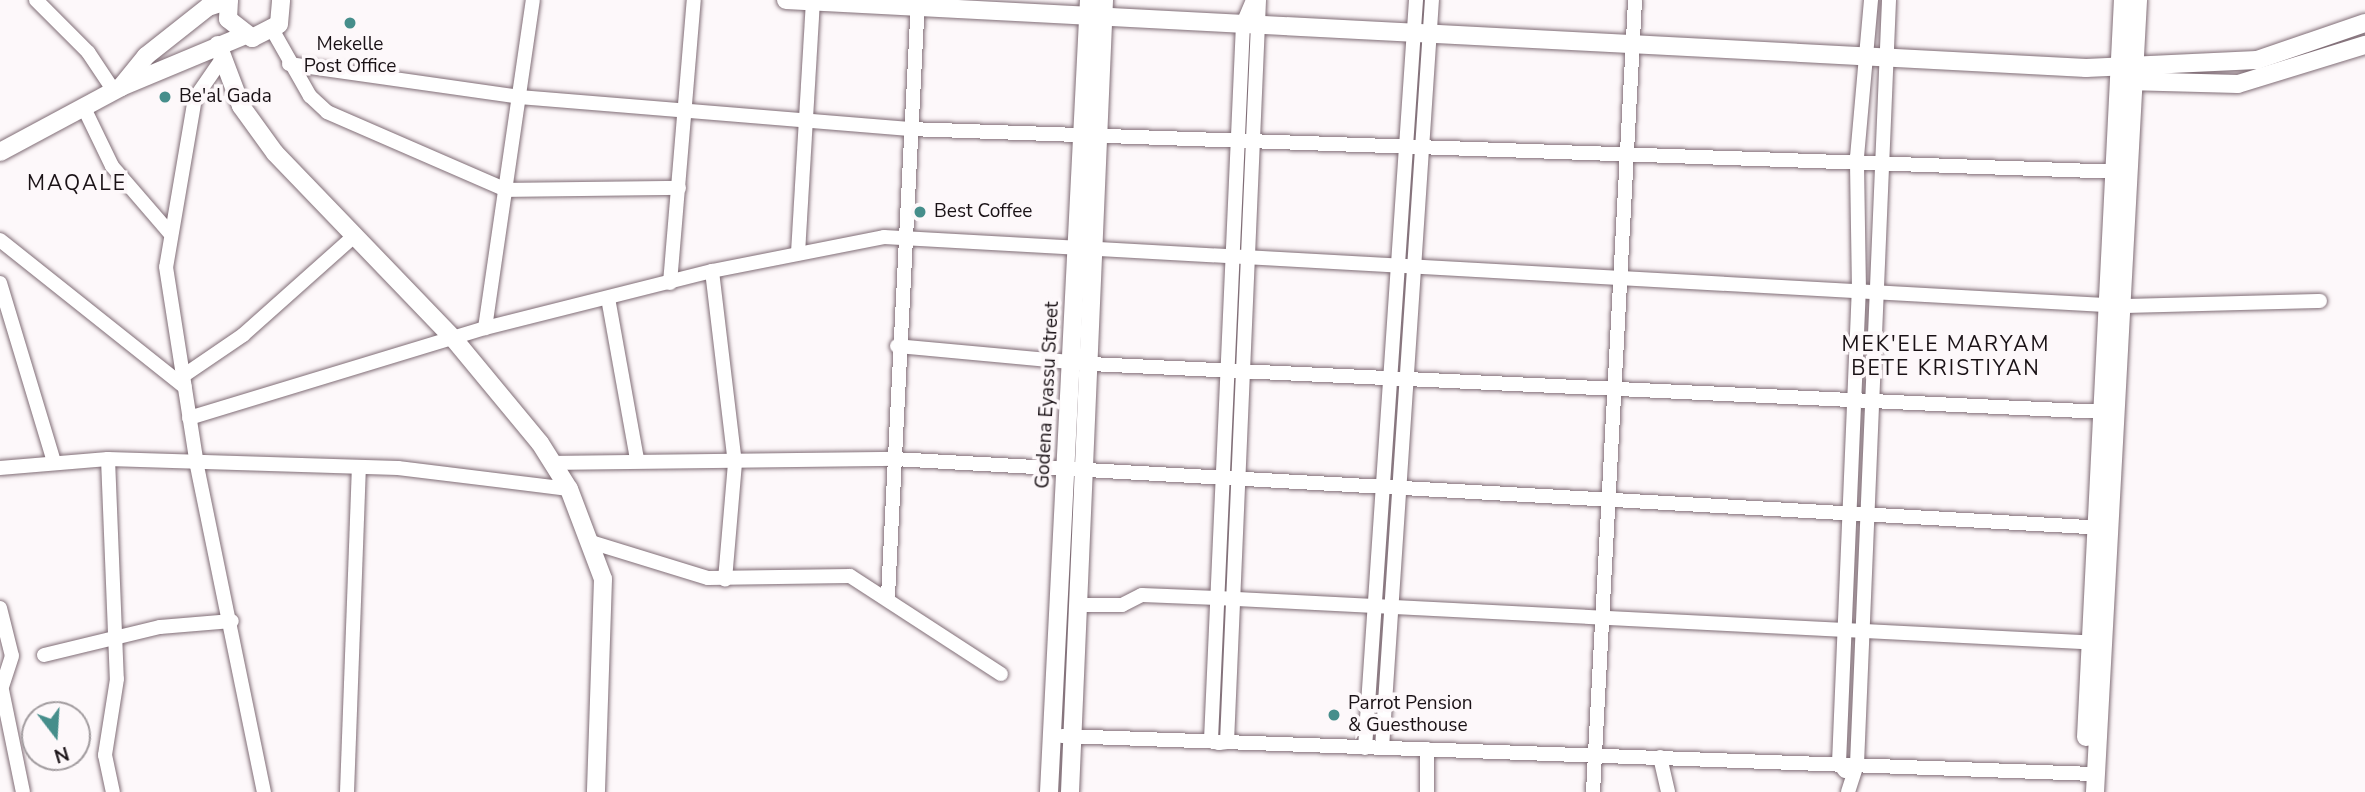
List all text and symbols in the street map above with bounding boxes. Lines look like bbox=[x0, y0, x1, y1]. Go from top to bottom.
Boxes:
marker: Mekelle Post Office bbox=[342, 15, 358, 31]
place label: Mekelle Post Office bbox=[304, 34, 396, 78]
place label: Be'al Gada bbox=[179, 86, 272, 108]
marker: Be'al Gada bbox=[157, 89, 173, 105]
district label: MAQALE bbox=[28, 170, 126, 196]
place label: Best Coffee bbox=[934, 201, 1032, 223]
marker: Best Coffee bbox=[912, 204, 928, 220]
street label: Godena Eyassu Street bbox=[1032, 301, 1064, 489]
district label: MEK'ELE MARYAM BETE KRISTIYAN bbox=[1843, 331, 2049, 381]
place label: Parrot Pension & Guesthouse bbox=[1348, 693, 1473, 737]
north arrow bbox=[21, 701, 91, 771]
marker: Parrot Pension & Guesthouse bbox=[1326, 707, 1342, 723]
text: N bbox=[51, 740, 72, 769]

